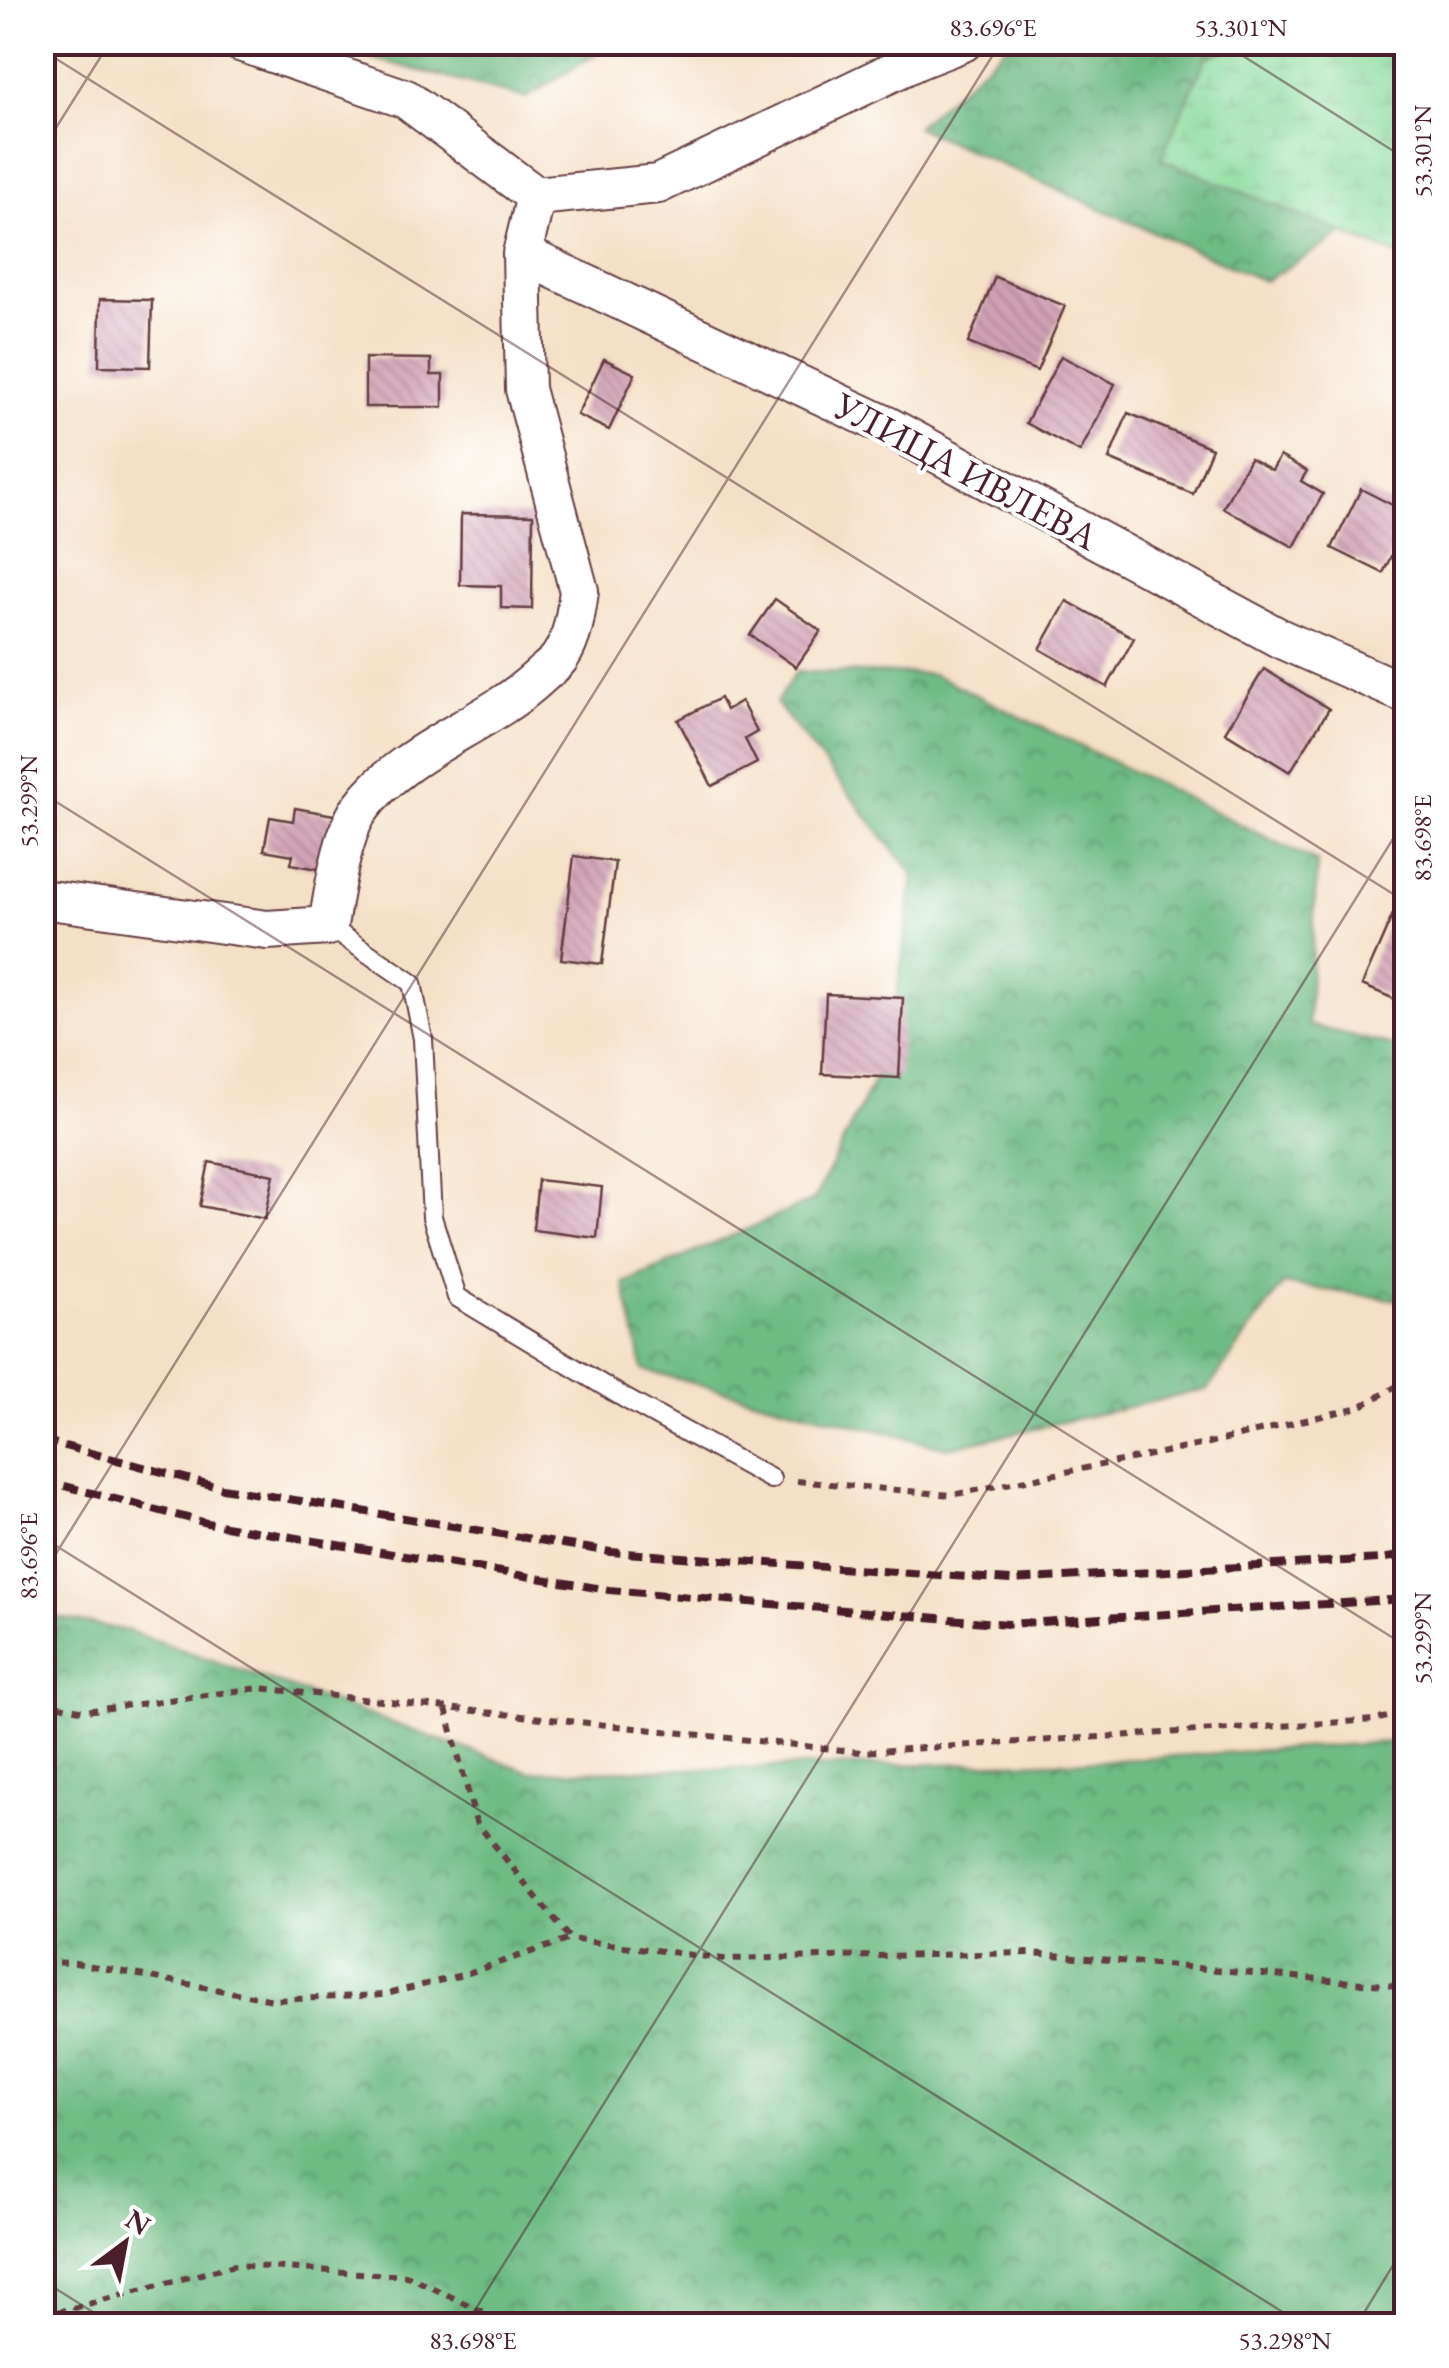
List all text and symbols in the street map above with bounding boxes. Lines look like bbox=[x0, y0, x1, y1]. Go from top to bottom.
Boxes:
text: 83.696°E bbox=[949, 11, 1037, 43]
text: 53.301°N bbox=[1195, 11, 1288, 43]
text: 53.301°N bbox=[1406, 104, 1438, 197]
street label: УЛИЦА ИВЛЕВА bbox=[825, 380, 1107, 561]
text: 53.299°N bbox=[12, 754, 44, 847]
text: 83.698°E bbox=[1406, 794, 1438, 882]
text: 83.696°E bbox=[12, 1512, 44, 1600]
text: 53.299°N bbox=[1406, 1591, 1438, 1684]
north arrow bbox=[75, 2193, 175, 2293]
text: N bbox=[119, 2201, 158, 2243]
text: 83.698°E bbox=[429, 2324, 517, 2356]
text: 53.298°N bbox=[1239, 2324, 1332, 2356]

